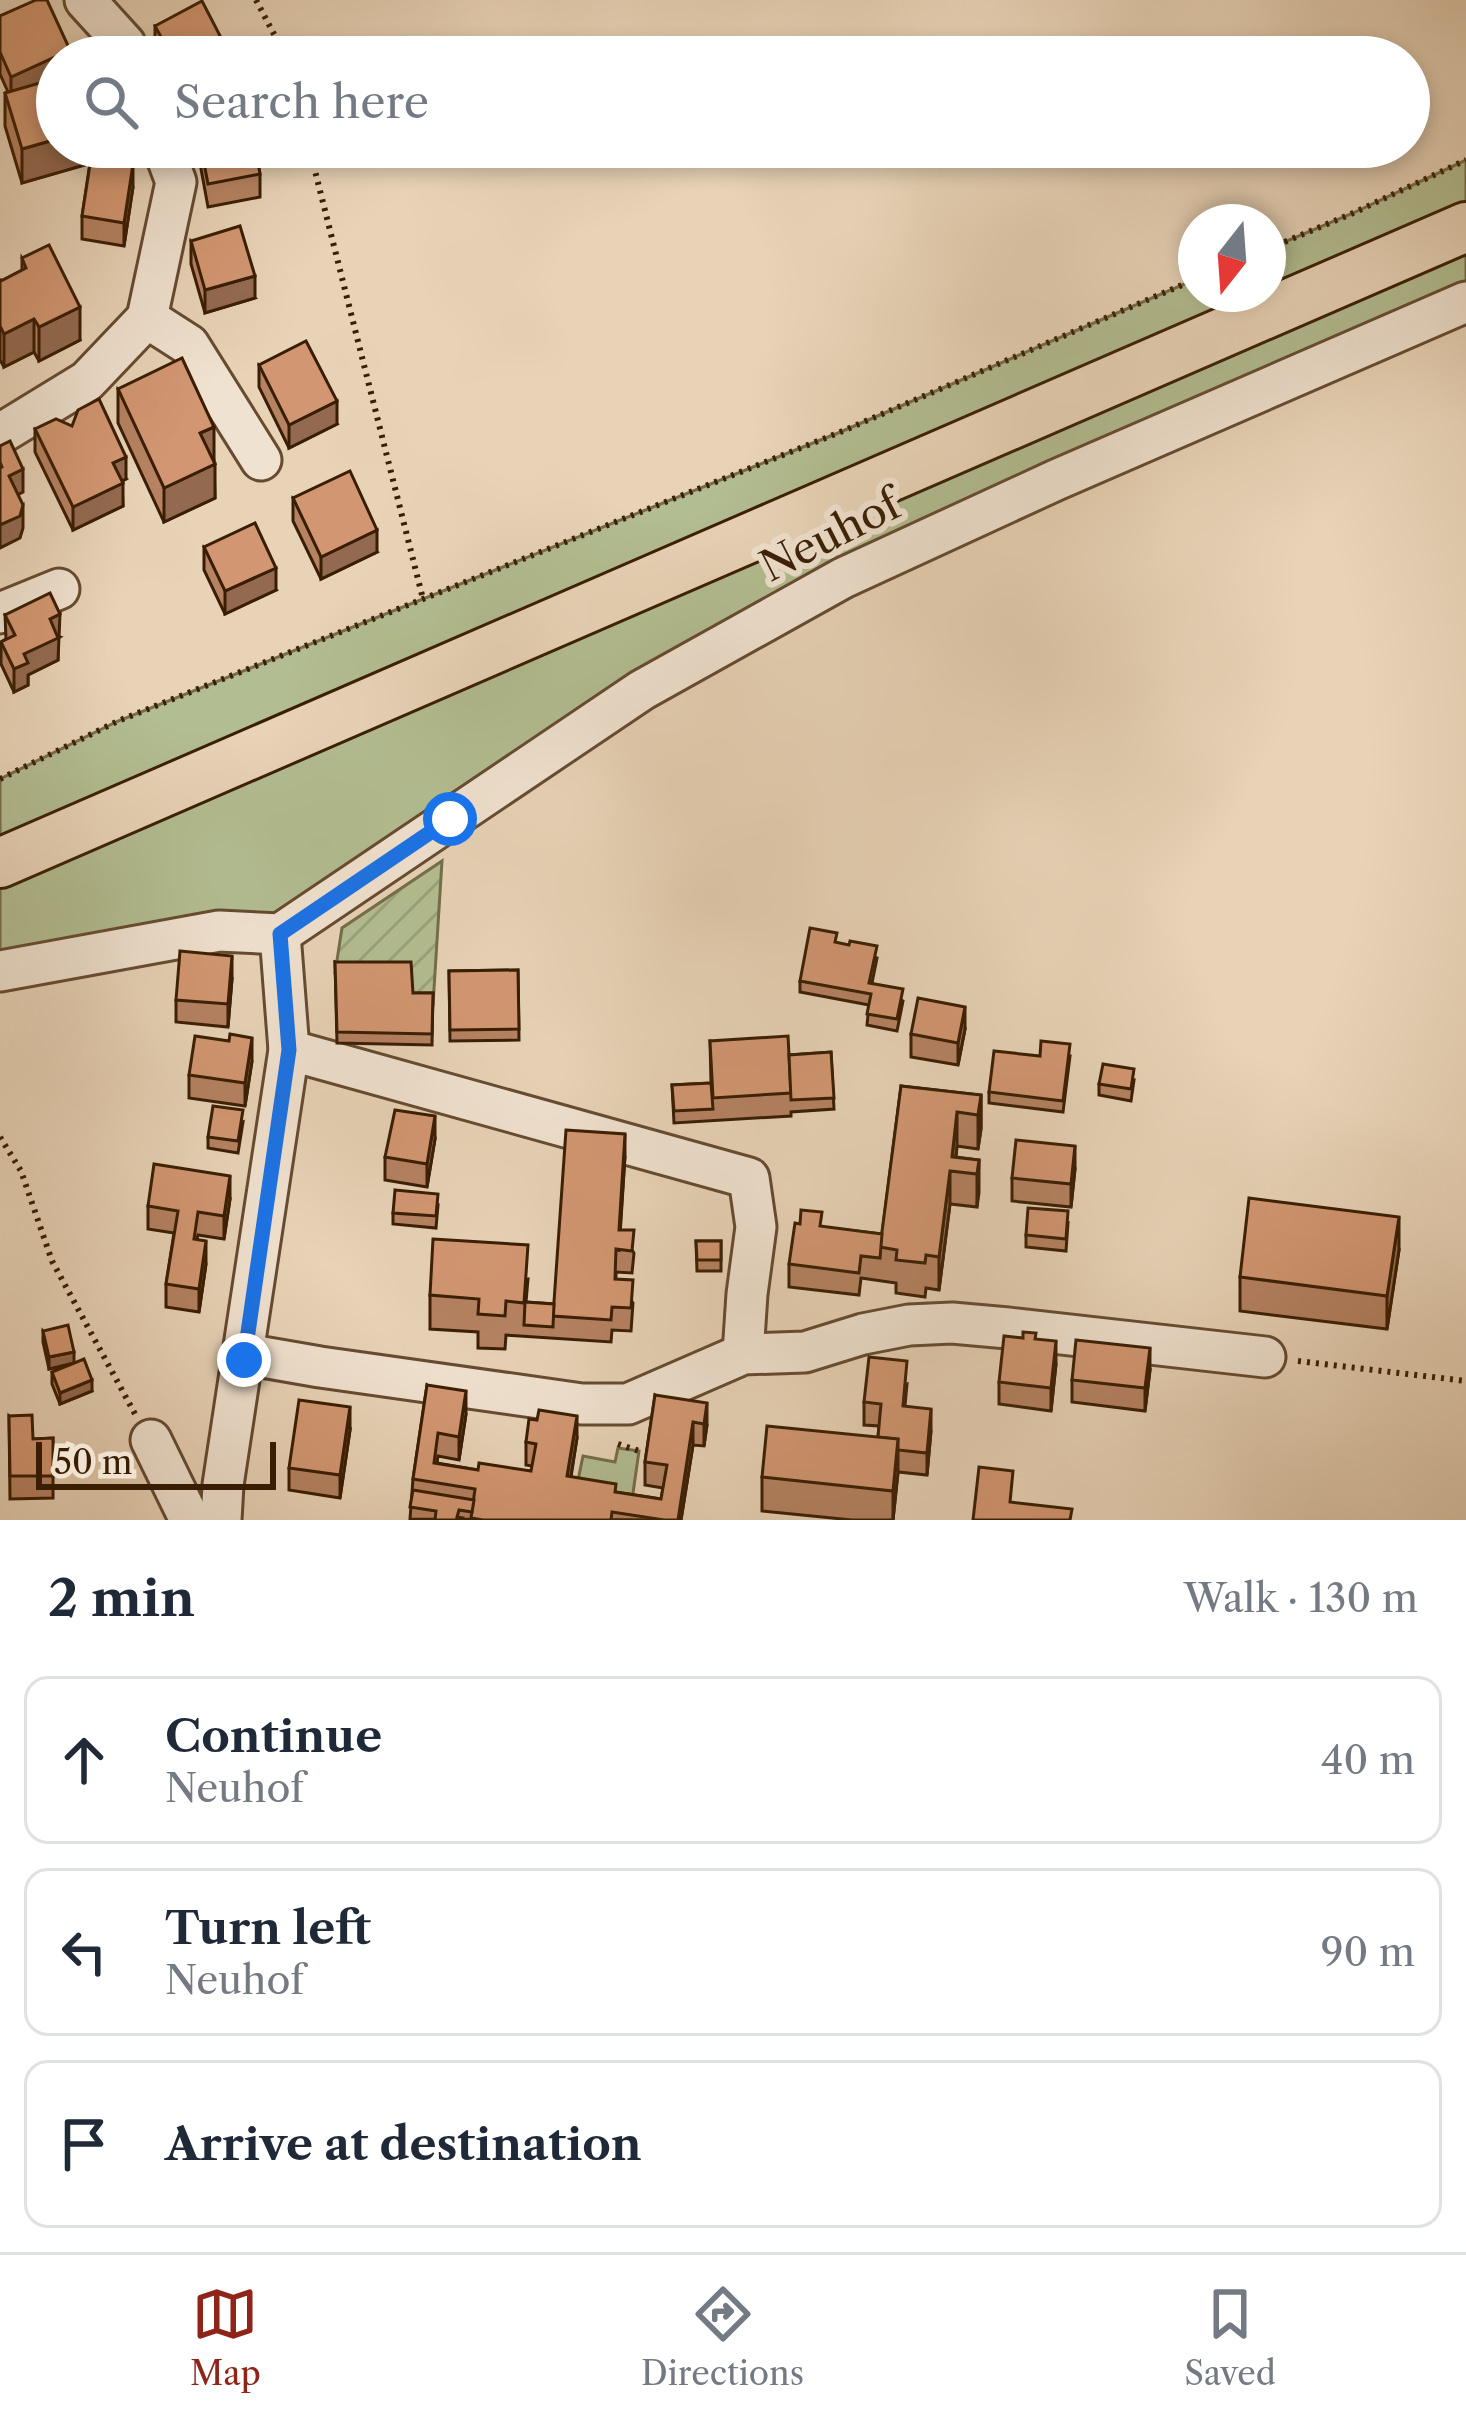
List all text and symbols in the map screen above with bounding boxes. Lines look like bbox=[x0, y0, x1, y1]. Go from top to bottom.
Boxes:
search box bbox=[36, 36, 1430, 168]
icon: search bbox=[78, 69, 144, 135]
text: Search here bbox=[174, 74, 429, 130]
north arrow bbox=[1178, 204, 1286, 312]
street label: Neuhof bbox=[751, 476, 913, 592]
route start bbox=[423, 792, 477, 846]
route end bbox=[217, 1333, 271, 1387]
scale bar bbox=[36, 1436, 276, 1489]
text: 50 m bbox=[54, 1442, 132, 1483]
text: 2 min bbox=[48, 1567, 195, 1629]
text: Walk · 130 m bbox=[1184, 1574, 1418, 1622]
text: Continue bbox=[165, 1708, 382, 1764]
icon: ahead bbox=[51, 1727, 117, 1793]
text: 40 m bbox=[1321, 1736, 1415, 1784]
text: Neuhof bbox=[165, 1764, 304, 1812]
text: Turn left bbox=[165, 1900, 371, 1956]
icon: left bbox=[51, 1919, 117, 1985]
text: 90 m bbox=[1321, 1928, 1415, 1976]
text: Neuhof bbox=[165, 1956, 304, 2004]
icon: arrive bbox=[51, 2111, 117, 2177]
text: Arrive at destination bbox=[165, 2116, 642, 2172]
tab: Map bbox=[190, 2281, 261, 2394]
tab: Directions bbox=[641, 2281, 804, 2394]
tab: Saved bbox=[1184, 2281, 1276, 2394]

